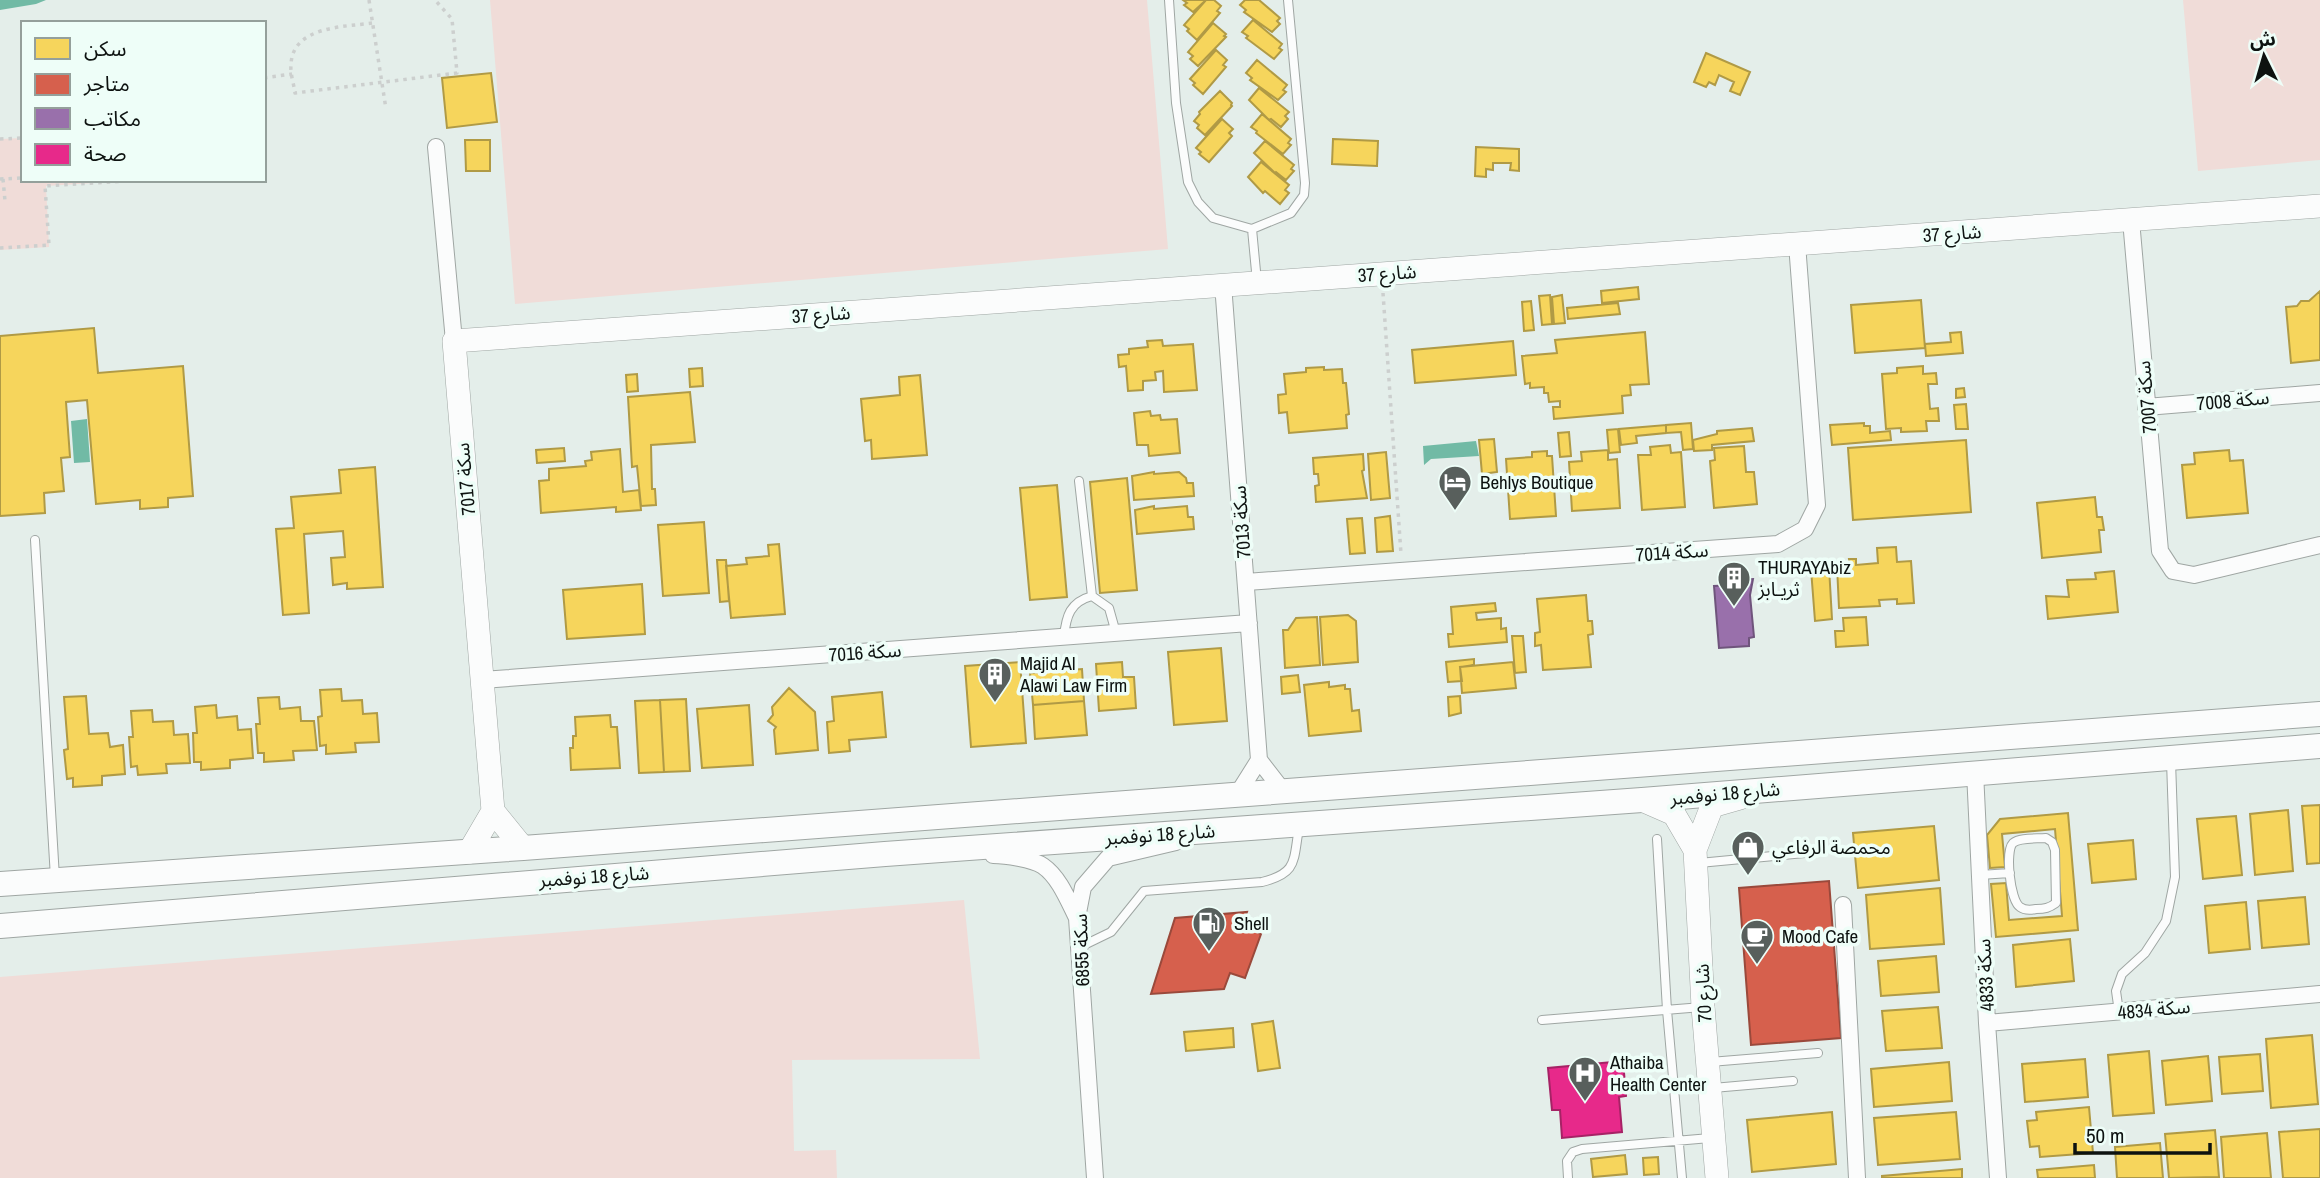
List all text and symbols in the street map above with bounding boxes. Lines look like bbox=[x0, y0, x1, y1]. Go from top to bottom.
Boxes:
legend bbox=[21, 21, 266, 182]
north arrow bbox=[2229, 21, 2299, 91]
text: ش bbox=[2248, 25, 2277, 53]
text: سكن bbox=[84, 34, 126, 63]
text: متاجر bbox=[83, 69, 130, 98]
text: مكاتب bbox=[84, 104, 141, 133]
text: صحة bbox=[84, 139, 127, 168]
street label: شارع 37 bbox=[1922, 218, 1982, 249]
street label: شارع 37 bbox=[1357, 258, 1417, 289]
street label: شارع 37 bbox=[791, 299, 851, 330]
street label: سكة 7007 bbox=[2130, 360, 2162, 434]
street label: سكة 7008 bbox=[2196, 384, 2270, 416]
street label: سكة 7017 bbox=[449, 442, 481, 516]
hotel icon: Behlys Boutique bbox=[1436, 463, 1474, 512]
place label: Behlys Boutique bbox=[1480, 469, 1593, 495]
street label: سكة 7013 bbox=[1225, 485, 1257, 559]
street label: سكة 7014 bbox=[1635, 536, 1709, 568]
place label: THURAYAbiz ثريـابز bbox=[1757, 554, 1851, 602]
building icon: THURAYAbiz ثريـابز bbox=[1715, 559, 1753, 608]
street label: سكة 7016 bbox=[828, 636, 902, 668]
place label: Majid Al Alawi Law Firm bbox=[1019, 650, 1127, 698]
building icon: Majid Al Alawi Law Firm bbox=[976, 655, 1014, 704]
street label: شارع 18 نوفمبر bbox=[1668, 775, 1781, 812]
street label: شارع 18 نوفمبر bbox=[1103, 817, 1216, 852]
shop icon: محمصة الرفاعي bbox=[1729, 828, 1767, 877]
place label: محمصة الرفاعي bbox=[1772, 834, 1891, 862]
street label: شارع 18 نوفمبر bbox=[537, 859, 650, 894]
fuel station icon: Shell bbox=[1190, 904, 1228, 953]
place label: Shell bbox=[1234, 910, 1269, 936]
street label: سكة 6855 bbox=[1067, 913, 1095, 987]
cafe icon: Mood Cafe bbox=[1738, 917, 1776, 966]
place label: Mood Cafe bbox=[1782, 923, 1858, 949]
street label: سكة 4833 bbox=[1970, 938, 2000, 1012]
street label: شارع 70 bbox=[1688, 963, 1719, 1023]
street label: سكة 4834 bbox=[2117, 993, 2191, 1025]
place label: Athaiba Health Center bbox=[1609, 1049, 1707, 1097]
hospital icon: Athaiba Health Center bbox=[1566, 1054, 1604, 1103]
scale bar bbox=[2075, 1112, 2210, 1156]
text: 50 m bbox=[2086, 1121, 2124, 1150]

